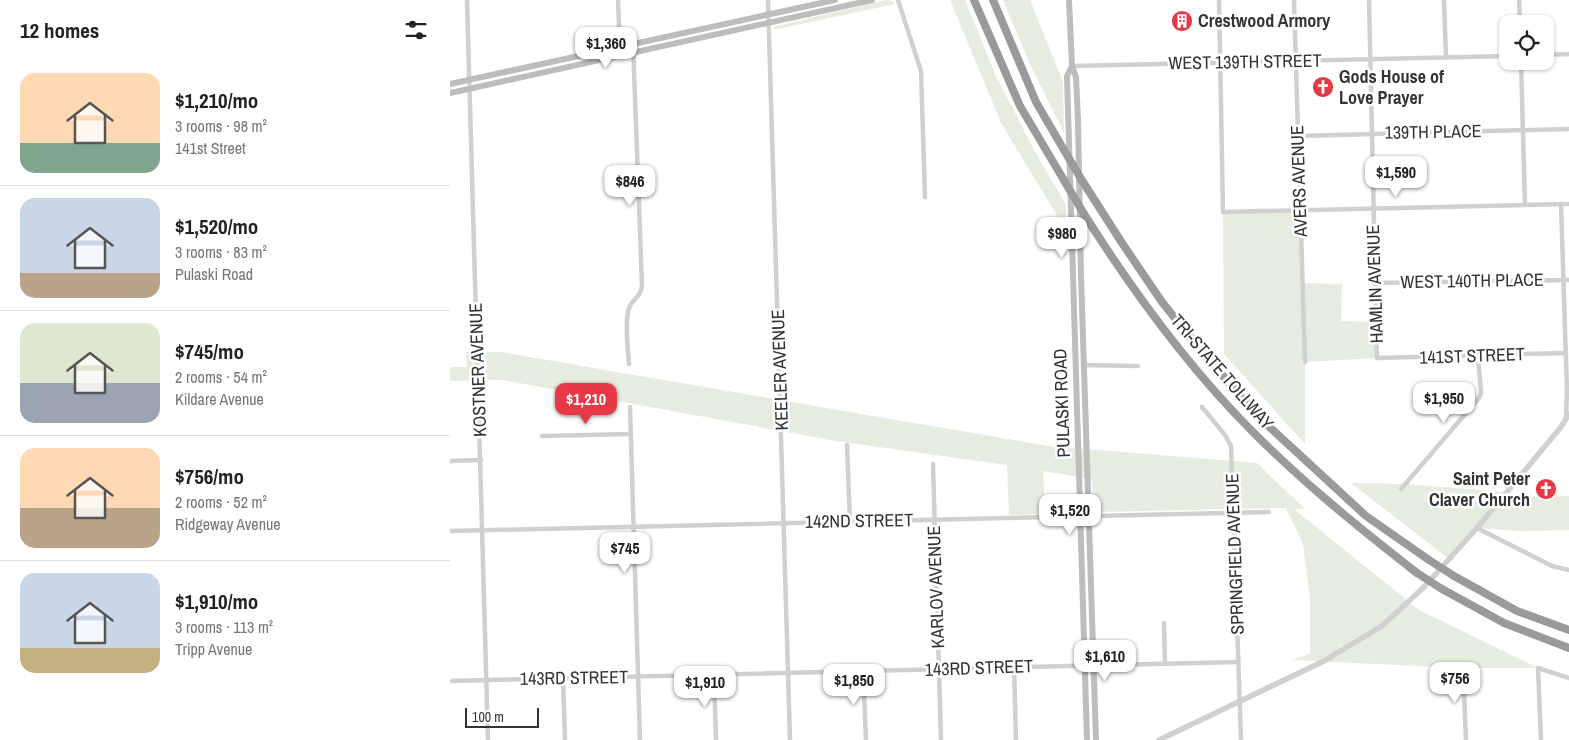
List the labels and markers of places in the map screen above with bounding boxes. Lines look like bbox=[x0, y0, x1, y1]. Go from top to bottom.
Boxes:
place label: Crestwood Armory bbox=[1198, 8, 1331, 33]
building icon: Crestwood Armory bbox=[1170, 9, 1194, 33]
pin: $1,360 bbox=[565, 27, 647, 69]
place label: Gods House of Love Prayer bbox=[1339, 64, 1444, 110]
church icon: Gods House of Love Prayer bbox=[1311, 75, 1335, 99]
pin: $1,590 bbox=[1355, 156, 1437, 198]
pin: $846 bbox=[600, 164, 660, 207]
pin: $980 bbox=[1032, 216, 1092, 259]
pin: $1,210 bbox=[545, 382, 627, 425]
pin: $1,950 bbox=[1403, 382, 1485, 424]
place label: Saint Peter Claver Church bbox=[1429, 466, 1530, 512]
church icon: Saint Peter Claver Church bbox=[1534, 477, 1558, 501]
pin: $1,520 bbox=[1029, 494, 1111, 536]
pin: $745 bbox=[595, 532, 655, 574]
pin: $1,610 bbox=[1064, 640, 1146, 682]
pin: $756 bbox=[1425, 662, 1485, 704]
pin: $1,850 bbox=[813, 664, 895, 706]
pin: $1,910 bbox=[664, 666, 746, 708]

